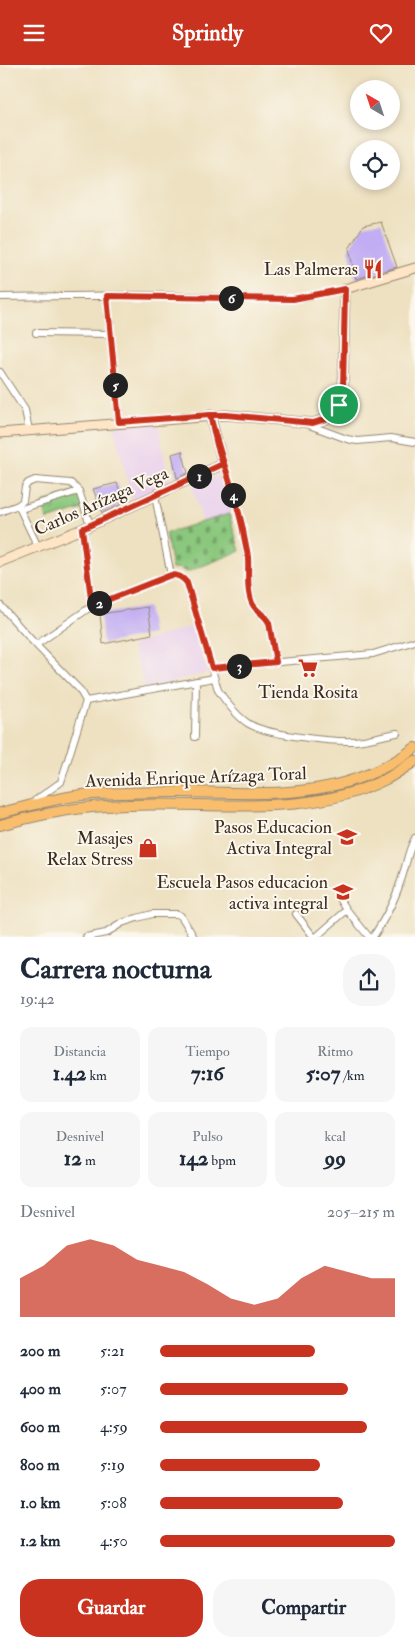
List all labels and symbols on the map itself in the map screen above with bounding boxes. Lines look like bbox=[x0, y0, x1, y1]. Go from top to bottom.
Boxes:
north arrow bbox=[350, 80, 400, 130]
place label: Las Palmeras bbox=[264, 258, 358, 281]
restaurant icon: Las Palmeras bbox=[362, 258, 384, 280]
pin: 6 bbox=[218, 285, 244, 311]
pin: 5 bbox=[102, 373, 128, 397]
pin bbox=[318, 384, 360, 426]
street label: Carlos Arízaga Vega bbox=[31, 461, 172, 541]
pin: 1 bbox=[186, 463, 212, 489]
pin: 4 bbox=[220, 483, 246, 507]
pin: 2 bbox=[86, 591, 112, 615]
pin: 3 bbox=[226, 653, 252, 679]
supermarket icon: Tienda Rosita bbox=[297, 657, 319, 679]
place label: Tienda Rosita bbox=[258, 681, 359, 704]
street label: Avenida Enrique Arízaga Toral bbox=[84, 762, 307, 793]
place label: Pasos Educacion Activa Integral bbox=[214, 816, 332, 860]
school or university icon: Pasos Educacion Activa Integral bbox=[336, 826, 358, 848]
place label: Masajes Relax Stress bbox=[47, 827, 133, 871]
shop icon: Masajes Relax Stress bbox=[137, 837, 159, 859]
place label: Escuela Pasos educacion activa integral bbox=[156, 871, 328, 915]
school or university icon: Escuela Pasos educacion activa integral bbox=[332, 881, 354, 903]

